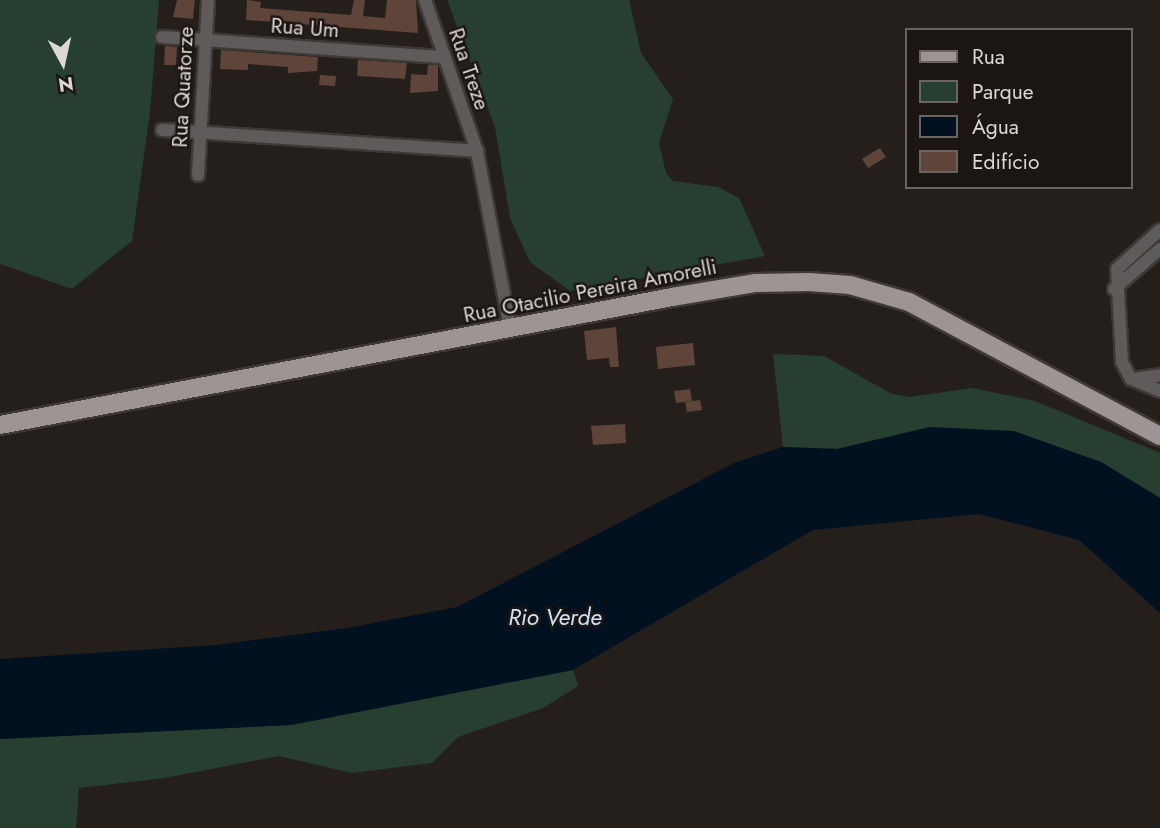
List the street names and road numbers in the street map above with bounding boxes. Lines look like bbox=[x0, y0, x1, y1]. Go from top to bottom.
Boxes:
street label: Rua Um bbox=[270, 13, 340, 43]
street label: Rua Treze bbox=[443, 25, 495, 113]
street label: Rua Quatorze bbox=[167, 26, 199, 148]
street label: Rua Otacilio Pereira Amorelli bbox=[461, 254, 719, 328]

